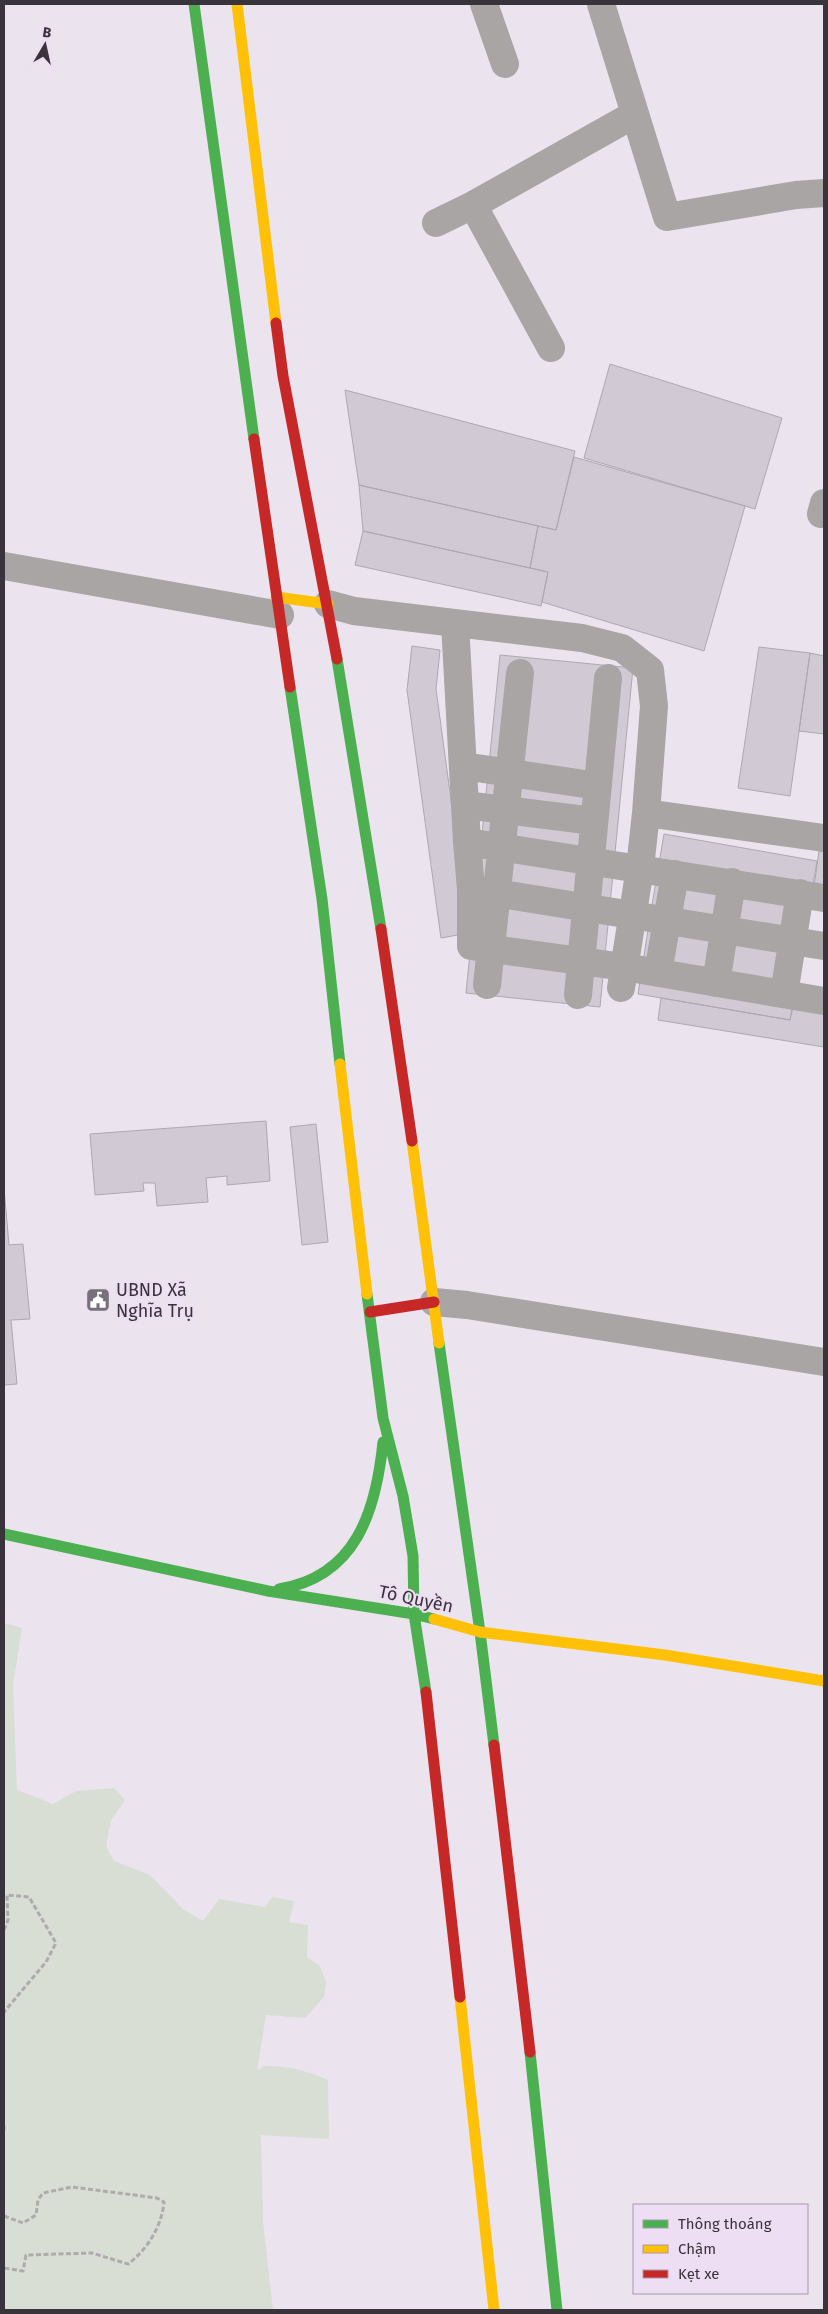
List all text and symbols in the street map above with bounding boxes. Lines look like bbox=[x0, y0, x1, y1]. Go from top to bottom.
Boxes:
north arrow bbox=[20, 20, 70, 70]
text: B bbox=[41, 24, 53, 42]
place label: UBND Xã Nghĩa Trụ bbox=[116, 1279, 194, 1322]
public building icon: UBND Xã Nghĩa Trụ bbox=[85, 1287, 111, 1313]
street label: Tô Quyền bbox=[377, 1580, 455, 1618]
legend bbox=[633, 2204, 808, 2294]
text: Thông thoáng bbox=[678, 2215, 772, 2233]
text: Chậm bbox=[678, 2240, 716, 2258]
text: Kẹt xe bbox=[678, 2265, 720, 2283]

